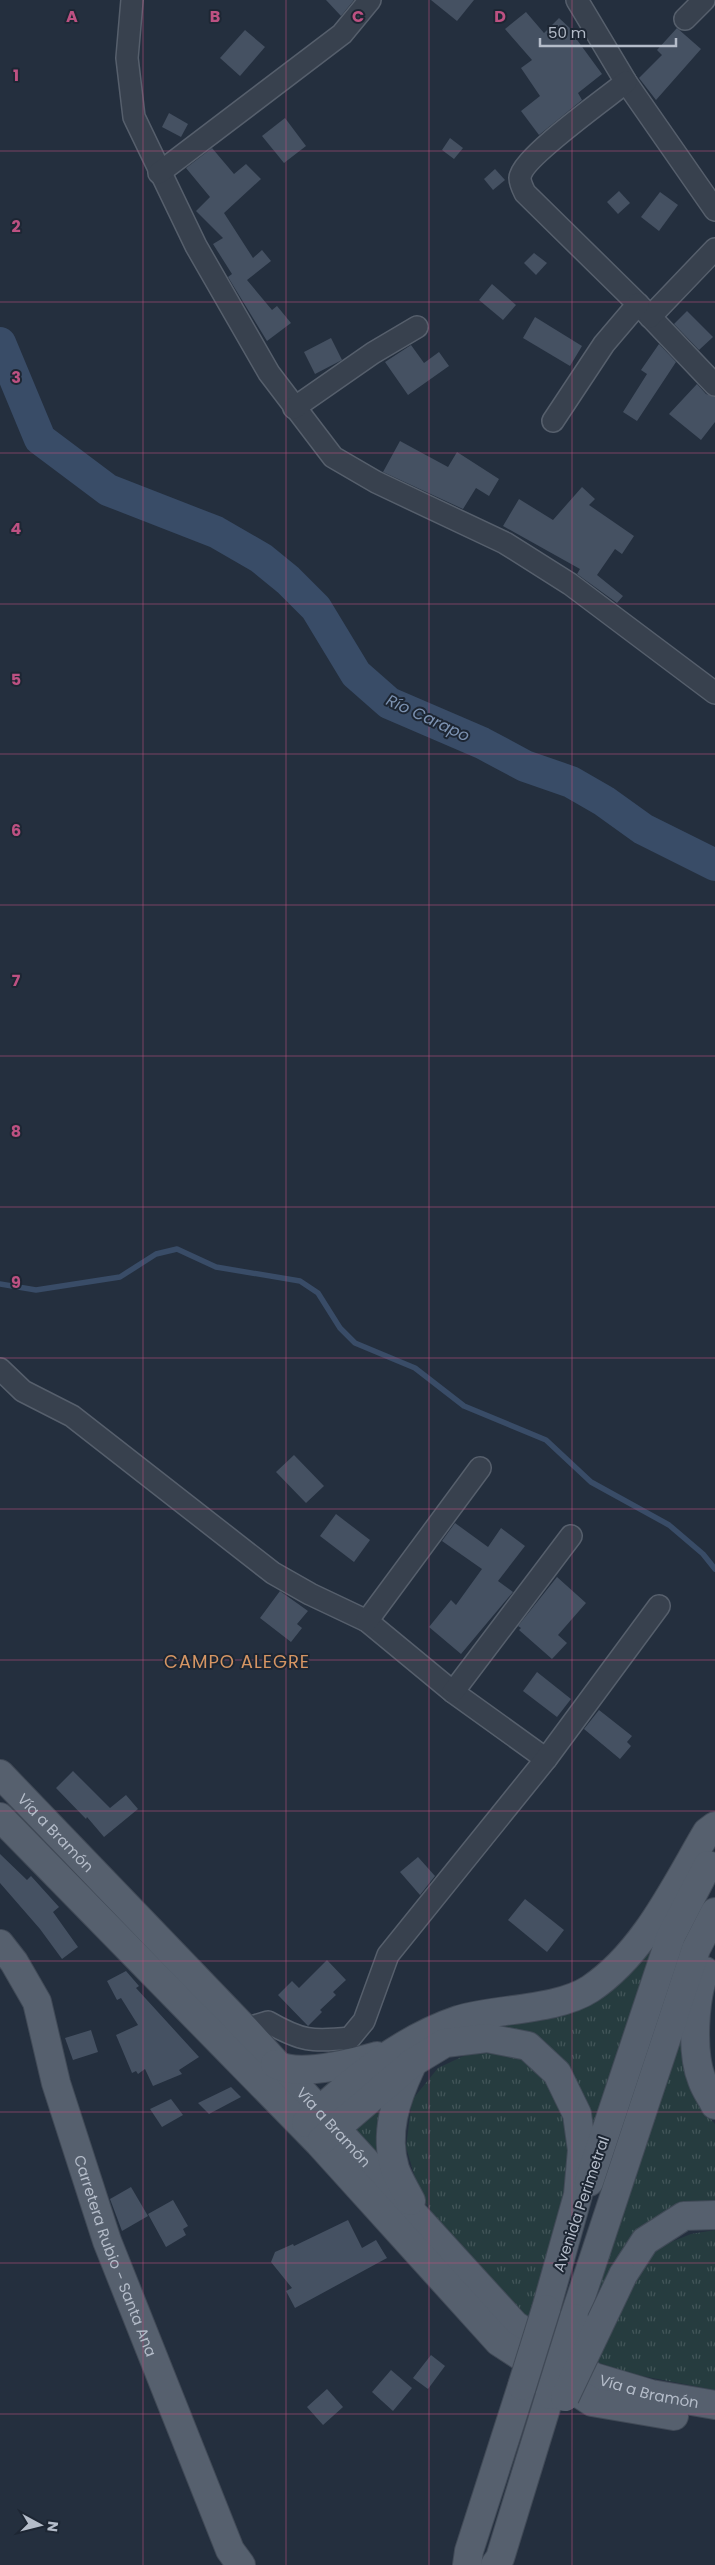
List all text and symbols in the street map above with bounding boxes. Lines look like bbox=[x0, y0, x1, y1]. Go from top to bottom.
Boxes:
text: A bbox=[66, 5, 78, 28]
text: B bbox=[210, 5, 220, 28]
text: C bbox=[352, 5, 364, 28]
text: D bbox=[494, 5, 506, 28]
scale bar bbox=[540, 15, 676, 47]
text: 50 m bbox=[548, 22, 586, 43]
text: 1 bbox=[13, 64, 19, 87]
text: 2 bbox=[11, 215, 21, 238]
text: 3 bbox=[11, 366, 21, 389]
text: 4 bbox=[11, 517, 22, 540]
text: 5 bbox=[11, 668, 21, 691]
water label: Río Carapo bbox=[382, 689, 474, 747]
text: 6 bbox=[11, 819, 21, 842]
text: 7 bbox=[12, 969, 21, 992]
text: 8 bbox=[11, 1120, 21, 1143]
text: 9 bbox=[11, 1271, 21, 1294]
district label: CAMPO ALEGRE bbox=[164, 1649, 310, 1674]
street label: Vía a Bramón bbox=[13, 1788, 99, 1876]
street label: Vía a Bramón bbox=[292, 2082, 376, 2171]
street label: Avenida Perimetral bbox=[548, 2133, 614, 2275]
street label: Carretera Rubio - Santa Ana bbox=[69, 2152, 162, 2360]
street label: Vía a Bramón bbox=[597, 2369, 701, 2413]
north arrow bbox=[15, 2500, 65, 2550]
text: N bbox=[42, 2520, 63, 2533]

